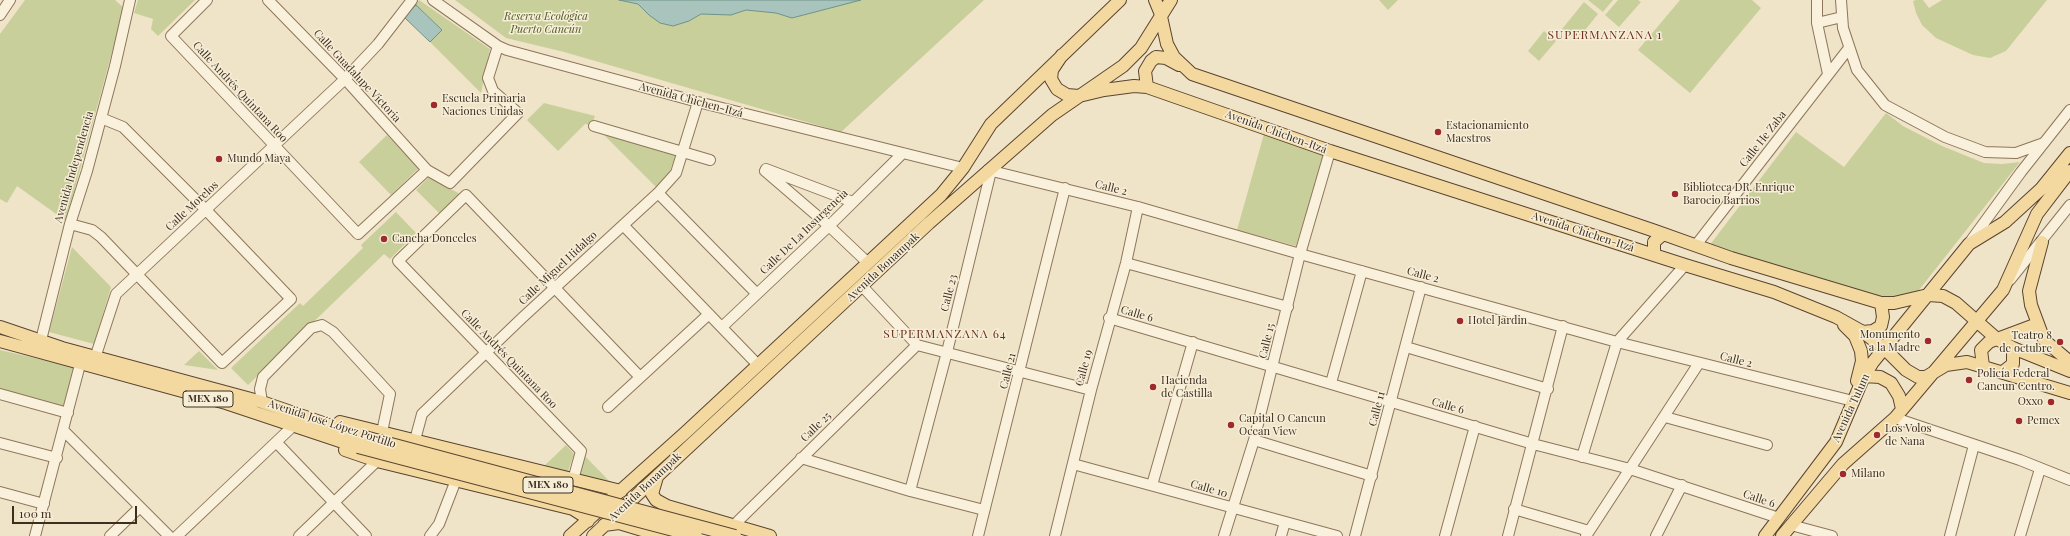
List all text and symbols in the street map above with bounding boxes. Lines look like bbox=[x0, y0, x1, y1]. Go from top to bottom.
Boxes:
park label: Reserva Ecológica Puerto Cancún bbox=[504, 10, 588, 36]
street label: Calle Guadalupe Victoria bbox=[311, 27, 403, 125]
district label: SUPERMANZANA 1 bbox=[1548, 28, 1662, 42]
street label: Calle Andrés Quintana Roo bbox=[190, 39, 290, 145]
street label: Avenida Chichen-Itzá bbox=[638, 80, 744, 120]
place label: Escuela Primaria Naciones Unidas bbox=[442, 92, 526, 118]
marker: Escuela Primaria Naciones Unidas bbox=[429, 100, 439, 110]
street label: Avenida Chichen-Itzá bbox=[1223, 107, 1329, 157]
street label: Calle He Zaba bbox=[1737, 108, 1789, 170]
street label: Avenida Independencia bbox=[52, 110, 96, 224]
place label: Estacionamiento Maestros bbox=[1446, 119, 1529, 145]
marker: Estacionamiento Maestros bbox=[1433, 127, 1443, 137]
place label: Mundo Maya bbox=[227, 152, 290, 166]
marker: Mundo Maya bbox=[214, 154, 224, 164]
street label: Calle Morelos bbox=[163, 178, 221, 234]
street label: Calle 2 bbox=[1093, 178, 1129, 198]
place label: Biblioteca DR. Enrique Barocio Barrios bbox=[1683, 181, 1795, 207]
street label: Calle De La Insurgencia bbox=[757, 187, 851, 277]
marker: Biblioteca DR. Enrique Barocio Barrios bbox=[1670, 189, 1680, 199]
street label: Avenida Chichen-Itzá bbox=[1530, 209, 1636, 255]
street label: Calle Miguel Hidalgo bbox=[516, 228, 600, 308]
street label: Avenida Bonampak bbox=[844, 230, 922, 304]
place label: Cancha Donceles bbox=[392, 232, 477, 246]
marker: Cancha Donceles bbox=[379, 234, 389, 244]
street label: Calle 2 bbox=[1405, 264, 1441, 286]
street label: Calle 23 bbox=[938, 273, 960, 313]
street label: Calle 6 bbox=[1119, 303, 1155, 325]
street label: Calle Andrés Quintana Roo bbox=[458, 307, 560, 411]
place label: Hotel Jardin bbox=[1468, 314, 1527, 328]
marker: Hotel Jardin bbox=[1455, 316, 1465, 326]
street label: Calle 15 bbox=[1256, 322, 1278, 360]
district label: SUPERMANZANA 64 bbox=[883, 327, 1007, 341]
place label: Monumento a la Madre bbox=[1860, 328, 1920, 354]
place label: Teatro 8 de octubre bbox=[1999, 329, 2052, 355]
marker: Monumento a la Madre bbox=[1923, 336, 1933, 346]
marker: Teatro 8 de octubre bbox=[2055, 337, 2065, 347]
street label: Calle 19 bbox=[1073, 348, 1095, 388]
street label: Calle 2 bbox=[1718, 350, 1754, 370]
street label: Calle 21 bbox=[997, 352, 1019, 390]
place label: Policía Federal Cancun Centro. bbox=[1977, 367, 2055, 393]
street label: Avenida Tulum bbox=[1829, 372, 1873, 444]
place label: Hacienda de Castilla bbox=[1161, 374, 1213, 400]
marker: Policía Federal Cancun Centro. bbox=[1964, 375, 1974, 385]
marker: Hacienda de Castilla bbox=[1148, 382, 1158, 392]
street label: Calle 11 bbox=[1366, 390, 1388, 428]
road number: MEX 180 bbox=[183, 391, 233, 407]
street label: Calle 6 bbox=[1430, 395, 1466, 417]
place label: Oxxo bbox=[2018, 395, 2043, 409]
street label: Avenida José López Portillo bbox=[266, 397, 398, 451]
marker: Oxxo bbox=[2046, 397, 2056, 407]
street label: Calle 25 bbox=[798, 409, 834, 445]
place label: Capital O Cancun Ocean View bbox=[1239, 412, 1326, 438]
place label: Pemex bbox=[2027, 414, 2060, 428]
marker: Pemex bbox=[2014, 416, 2024, 426]
marker: Capital O Cancun Ocean View bbox=[1226, 420, 1236, 430]
place label: Los Volos de Nana bbox=[1885, 422, 1931, 448]
marker: Los Volos de Nana bbox=[1872, 430, 1882, 440]
street label: Avenida Bonampak bbox=[606, 450, 684, 524]
place label: Milano bbox=[1851, 467, 1885, 481]
marker: Milano bbox=[1838, 469, 1848, 479]
road number: MEX 180 bbox=[523, 477, 573, 493]
street label: Calle 10 bbox=[1189, 477, 1229, 501]
street label: Calle 6 bbox=[1741, 487, 1777, 511]
scale bar bbox=[14, 498, 139, 524]
text: 100 m bbox=[19, 505, 51, 521]

